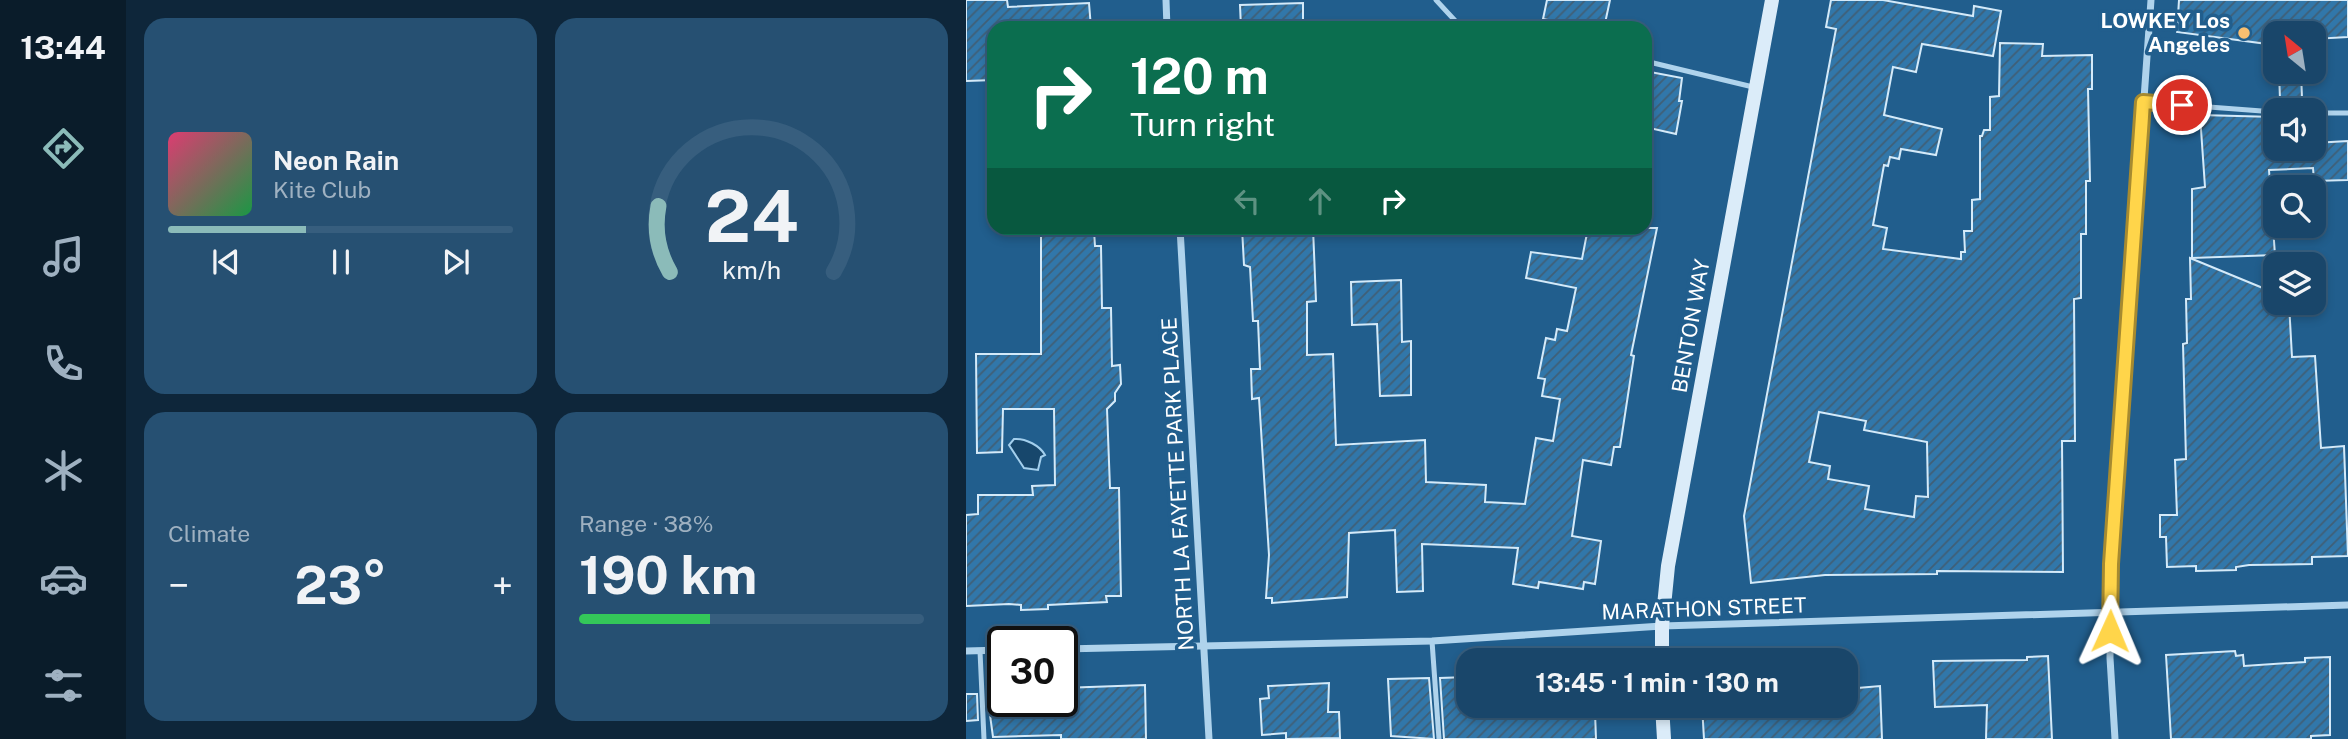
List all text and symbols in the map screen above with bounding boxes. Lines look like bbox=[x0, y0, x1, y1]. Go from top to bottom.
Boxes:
place label: LOWKEY Los Angeles bbox=[2101, 8, 2230, 57]
north arrow bbox=[2263, 21, 2326, 84]
map controls bbox=[2263, 21, 2326, 315]
marker: LOWKEY Los Angeles bbox=[2236, 25, 2252, 41]
text: 13:44 bbox=[20, 29, 106, 66]
text: 120 m bbox=[1130, 47, 1269, 105]
icon: right bbox=[1015, 49, 1106, 140]
pin bbox=[2152, 75, 2212, 135]
icon: arrive bbox=[2163, 86, 2201, 124]
button: sound bbox=[2263, 98, 2326, 161]
text: Turn right bbox=[1130, 106, 1275, 143]
icon: directions bbox=[39, 124, 88, 173]
text: Neon Rain bbox=[273, 145, 399, 176]
text: 24 bbox=[705, 174, 798, 259]
button: search bbox=[2263, 175, 2326, 238]
text: Kite Club bbox=[273, 176, 371, 203]
icon: left bbox=[1228, 182, 1266, 220]
icon: ahead bbox=[1301, 182, 1339, 220]
icon: right bbox=[1374, 182, 1412, 220]
icon: music bbox=[39, 232, 88, 281]
icon: previous bbox=[207, 243, 245, 281]
icon: pause bbox=[322, 243, 360, 281]
icon: next bbox=[437, 243, 475, 281]
button: layers bbox=[2263, 252, 2326, 315]
text: km/h bbox=[722, 255, 781, 285]
street label: BENTON WAY bbox=[1666, 257, 1715, 395]
street label: NORTH LA FAYETTE PARK PLACE bbox=[1156, 317, 1199, 651]
icon: phone bbox=[39, 339, 88, 388]
icon: climate bbox=[39, 446, 88, 495]
text: Range · 38% bbox=[579, 510, 713, 537]
text: Climate bbox=[168, 520, 250, 547]
text: 190 km bbox=[579, 545, 757, 606]
icon: car bbox=[39, 554, 88, 603]
text: 23° bbox=[294, 555, 387, 616]
text: − bbox=[168, 563, 189, 608]
text: + bbox=[492, 563, 513, 608]
street label: MARATHON STREET bbox=[1601, 592, 1807, 625]
position arrow bbox=[2073, 594, 2147, 668]
speed limit sign: 30 bbox=[987, 626, 1078, 717]
icon: filters bbox=[39, 661, 88, 710]
text: 13:45 · 1 min · 130 m bbox=[1535, 667, 1779, 698]

